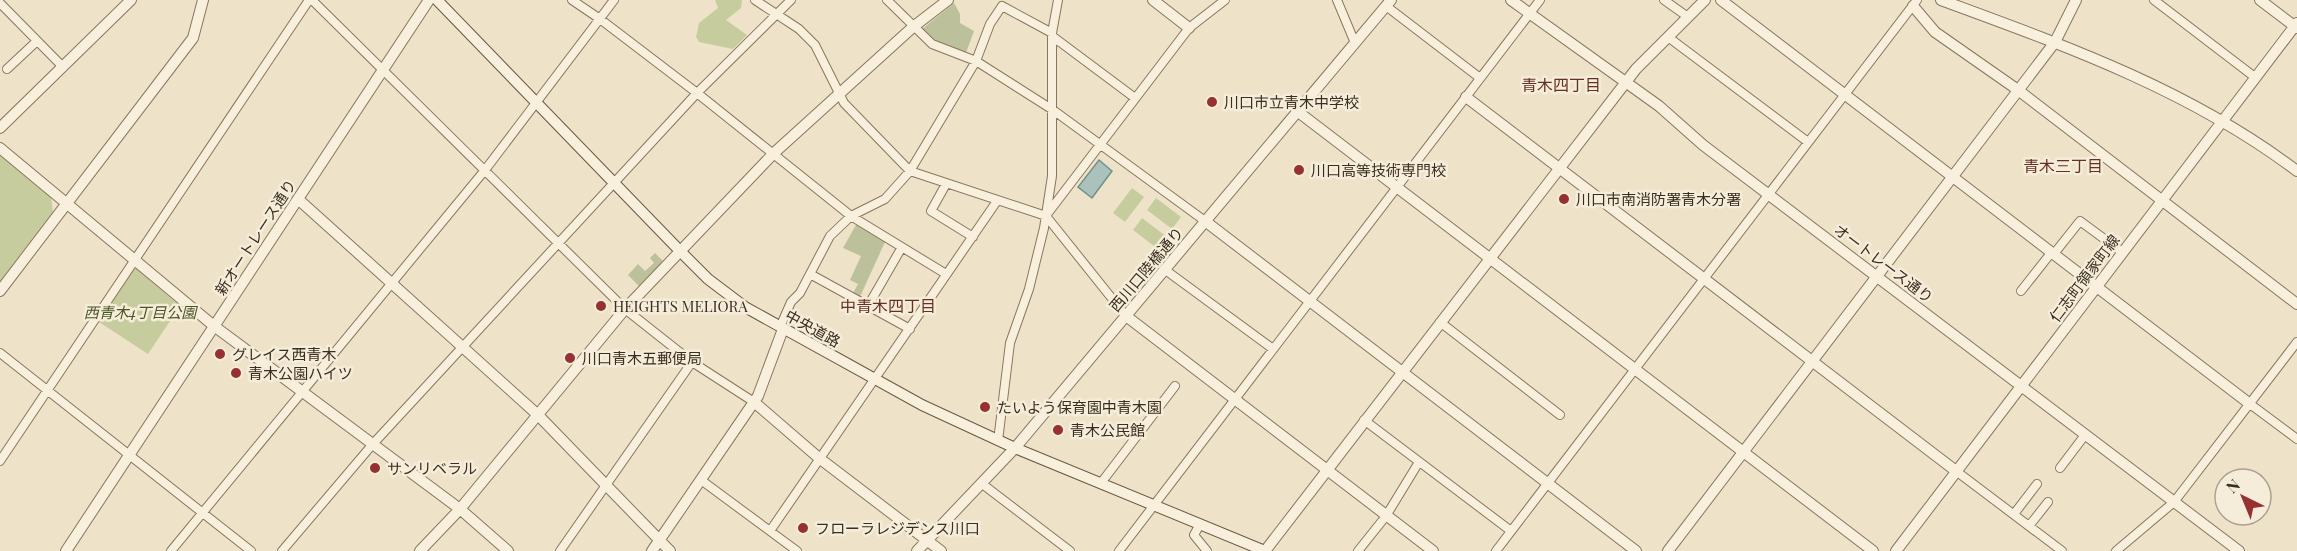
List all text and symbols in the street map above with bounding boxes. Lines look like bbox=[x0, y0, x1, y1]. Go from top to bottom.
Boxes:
district label: 青木四丁目 bbox=[1521, 74, 1601, 95]
place label: 川口市立青木中学校 bbox=[1224, 92, 1359, 112]
marker: 川口市立青木中学校 bbox=[1205, 95, 1219, 109]
district label: 青木三丁目 bbox=[2023, 155, 2103, 176]
place label: 川口高等技術専門校 bbox=[1311, 160, 1446, 180]
marker: 川口高等技術専門校 bbox=[1292, 163, 1306, 177]
street label: 新オートレース通り bbox=[210, 175, 300, 299]
place label: 川口市南消防署青木分署 bbox=[1576, 189, 1741, 209]
marker: 川口市南消防署青木分署 bbox=[1557, 192, 1571, 206]
street label: オートレース通り bbox=[1830, 219, 1938, 307]
street label: 西川口陸橋通り bbox=[1105, 222, 1187, 316]
street label: 仁志町領家町線 bbox=[2044, 230, 2124, 326]
district label: 中青木四丁目 bbox=[840, 295, 936, 316]
place label: HEIGHTS MELIORA bbox=[613, 296, 748, 316]
marker: HEIGHTS MELIORA bbox=[594, 299, 608, 313]
park label: 西青木4丁目公園 bbox=[84, 302, 198, 322]
street label: 中央道路 bbox=[782, 305, 844, 351]
place label: グレイス西青木 bbox=[232, 344, 337, 364]
marker: グレイス西青木 bbox=[213, 347, 227, 361]
place label: 川口青木五郵便局 bbox=[582, 348, 702, 368]
marker: 川口青木五郵便局 bbox=[563, 351, 577, 365]
place label: 青木公園ハイツ bbox=[248, 363, 353, 383]
marker: 青木公園ハイツ bbox=[229, 366, 243, 380]
place label: たいよう保育園中青木園 bbox=[997, 397, 1162, 417]
marker: たいよう保育園中青木園 bbox=[978, 400, 992, 414]
place label: 青木公民館 bbox=[1070, 420, 1145, 440]
marker: 青木公民館 bbox=[1051, 423, 1065, 437]
place label: サンリベラル bbox=[387, 458, 477, 478]
marker: サンリベラル bbox=[368, 461, 382, 475]
north arrow bbox=[2213, 467, 2273, 527]
text: N bbox=[2221, 474, 2244, 497]
place label: フローラレジデンス川口 bbox=[815, 518, 980, 538]
marker: フローラレジデンス川口 bbox=[796, 521, 810, 535]

